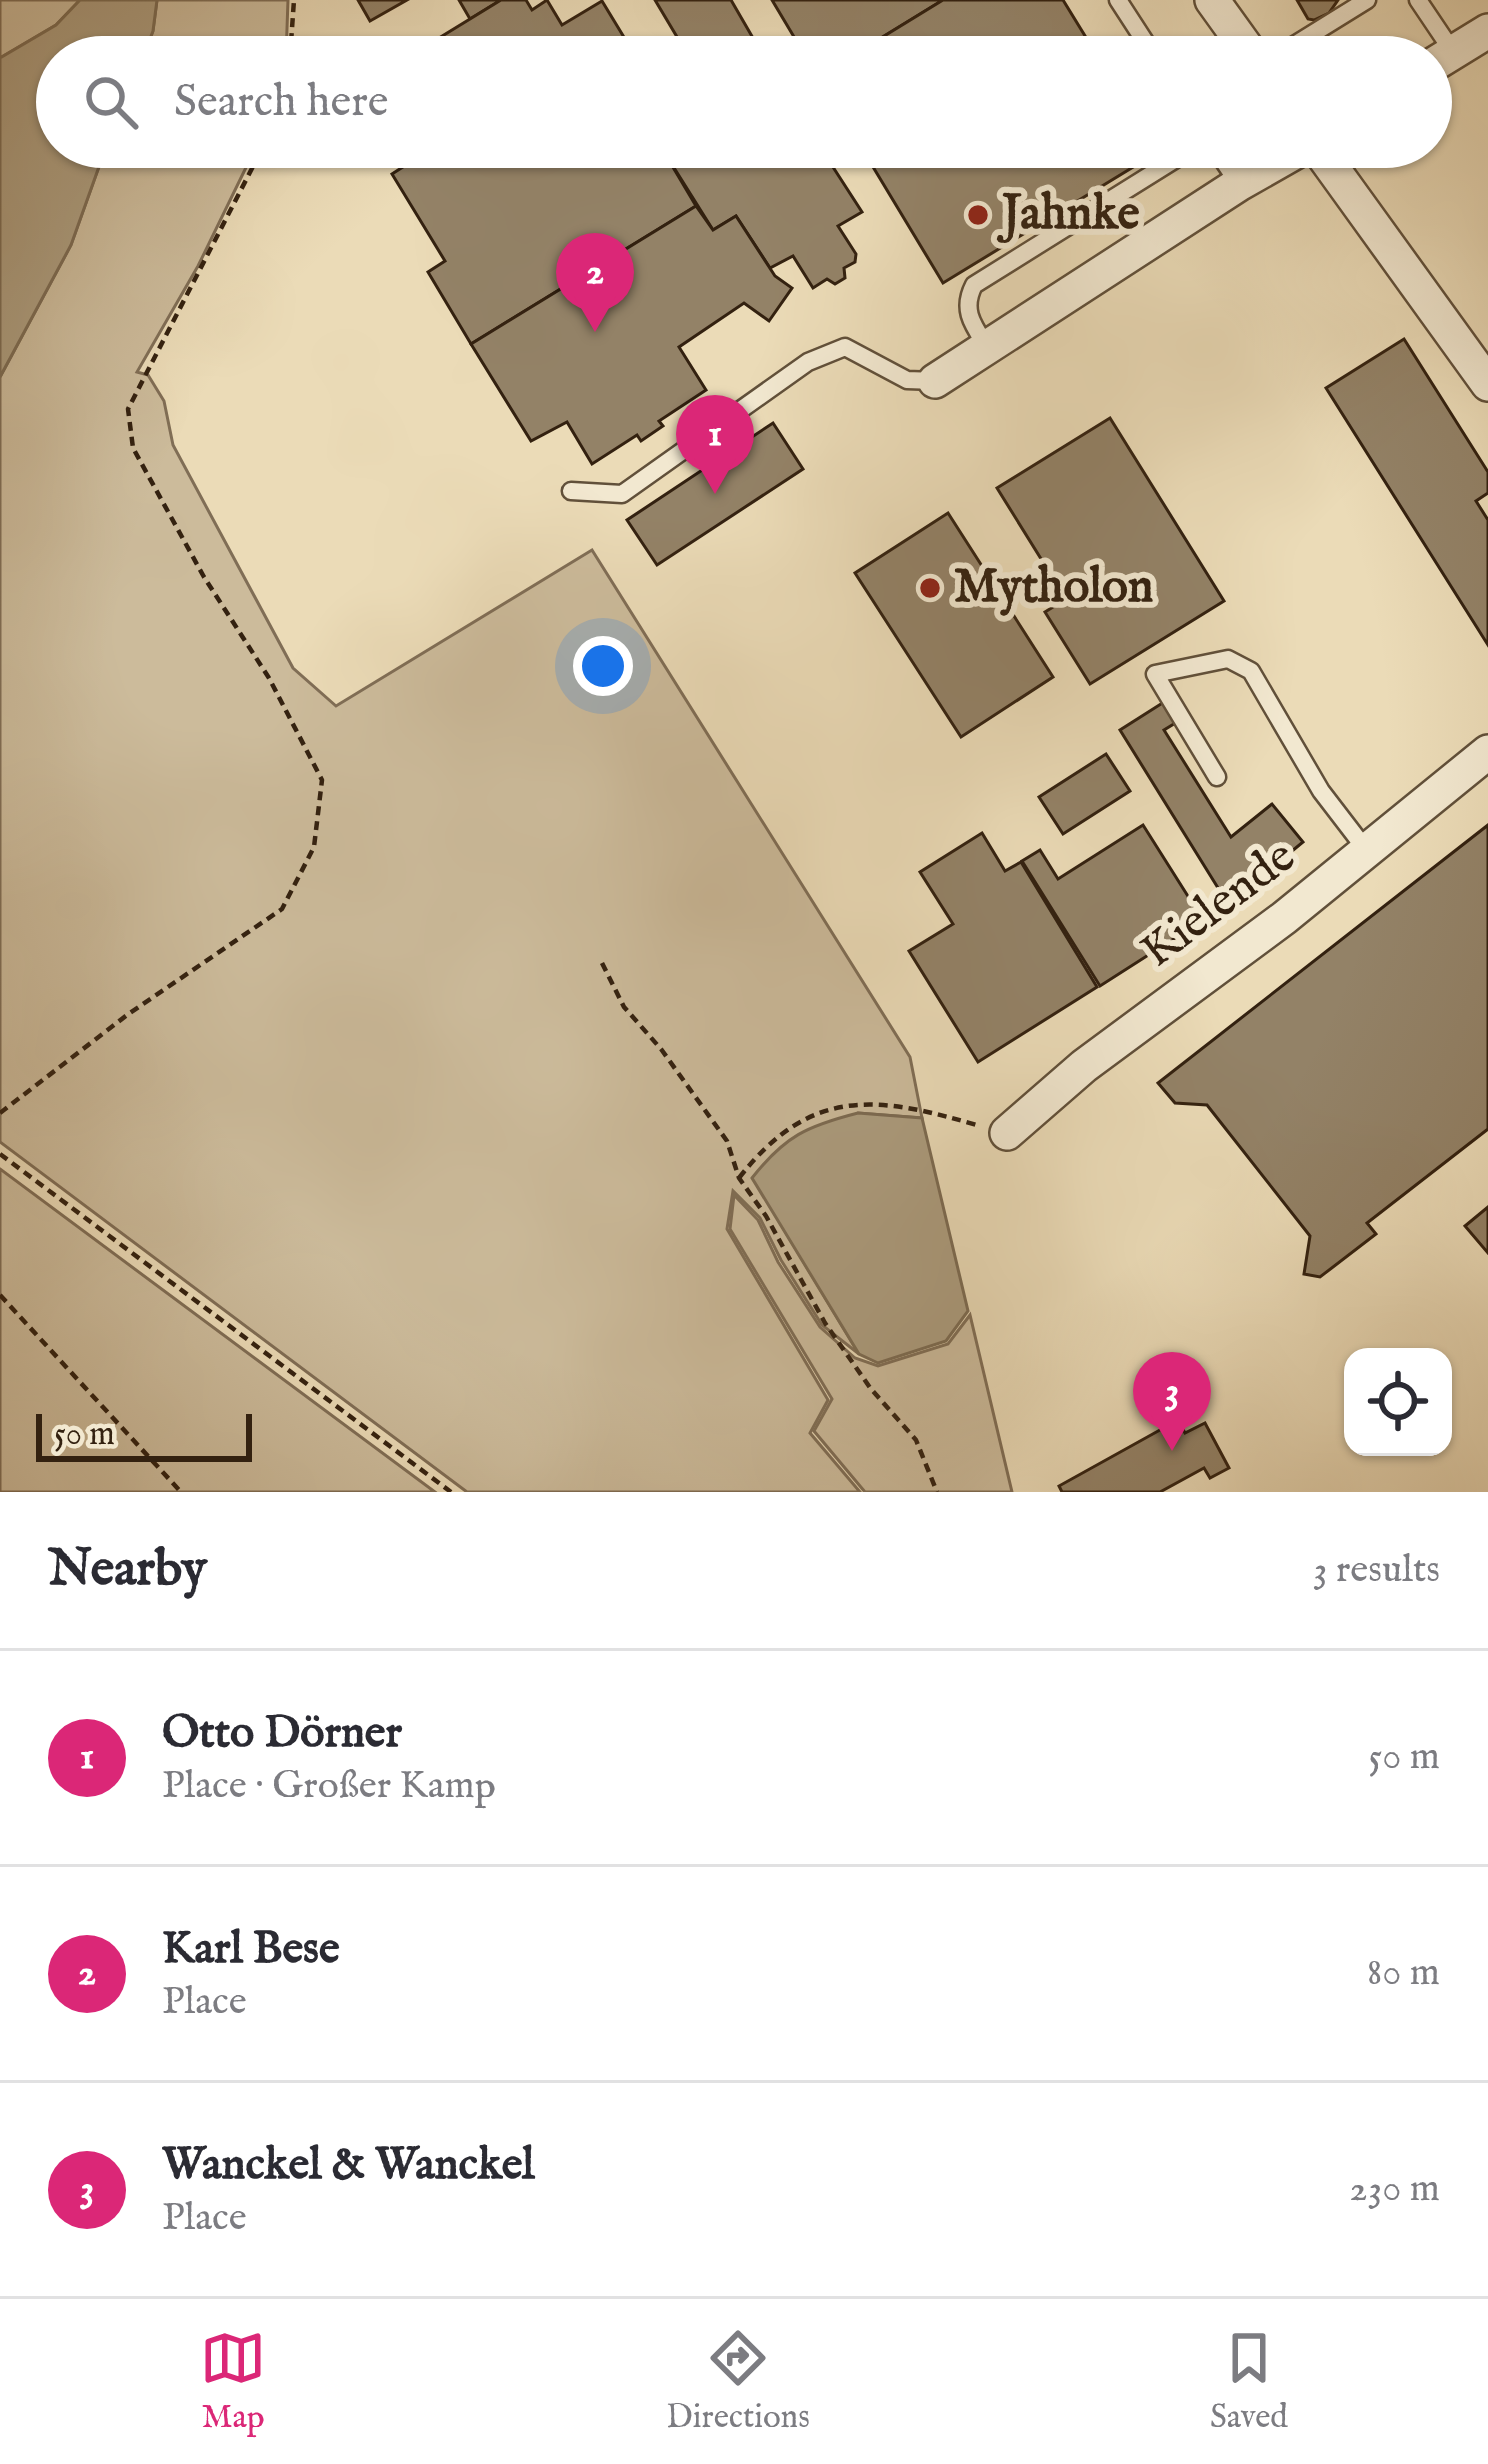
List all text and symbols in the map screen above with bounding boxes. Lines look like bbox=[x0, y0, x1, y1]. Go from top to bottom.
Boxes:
search box bbox=[36, 36, 1452, 168]
icon: search bbox=[78, 69, 144, 135]
text: Search here bbox=[174, 74, 388, 131]
place label: Jahnke bbox=[996, 185, 1140, 245]
marker: Jahnke bbox=[965, 202, 991, 228]
pin: 2 bbox=[556, 233, 634, 332]
pin: 1 bbox=[676, 395, 754, 494]
place label: Mytholon bbox=[954, 558, 1153, 618]
marker: Mytholon bbox=[917, 575, 943, 601]
your location bbox=[573, 636, 633, 696]
street label: Kielende bbox=[1130, 828, 1308, 982]
map controls bbox=[1344, 1348, 1452, 1456]
button: locate bbox=[1344, 1348, 1452, 1456]
pin: 3 bbox=[1133, 1352, 1211, 1451]
scale bar bbox=[36, 1408, 252, 1461]
text: 50 m bbox=[54, 1414, 115, 1456]
text: Nearby bbox=[48, 1538, 207, 1603]
text: 3 results bbox=[1313, 1546, 1440, 1595]
text: Otto Dörner bbox=[162, 1705, 402, 1762]
text: 1 bbox=[80, 1733, 94, 1782]
text: 50 m bbox=[1368, 1733, 1440, 1782]
text: Place · Großer Kamp bbox=[162, 1762, 496, 1811]
text: Karl Bese bbox=[162, 1921, 340, 1978]
text: 2 bbox=[78, 1949, 96, 1998]
text: 80 m bbox=[1367, 1949, 1440, 1998]
text: Place bbox=[162, 1978, 247, 2027]
text: Wanckel & Wanckel bbox=[162, 2137, 535, 2194]
text: 3 bbox=[80, 2165, 94, 2214]
text: 230 m bbox=[1349, 2165, 1440, 2214]
text: Place bbox=[162, 2194, 247, 2243]
tab: Map bbox=[200, 2325, 266, 2439]
tab: Directions bbox=[666, 2325, 810, 2439]
tab: Saved bbox=[1210, 2325, 1288, 2439]

